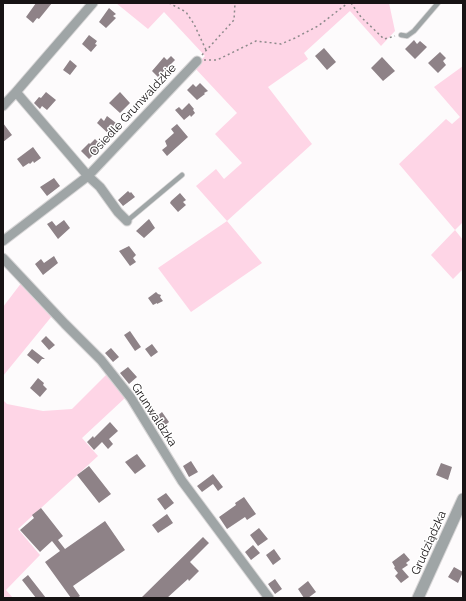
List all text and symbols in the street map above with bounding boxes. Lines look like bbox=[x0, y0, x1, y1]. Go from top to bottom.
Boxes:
street label: Osiedle Grunwaldzkie bbox=[87, 61, 179, 159]
street label: Grunwaldzka bbox=[128, 381, 180, 449]
street label: Grudziądzka bbox=[408, 509, 450, 577]

